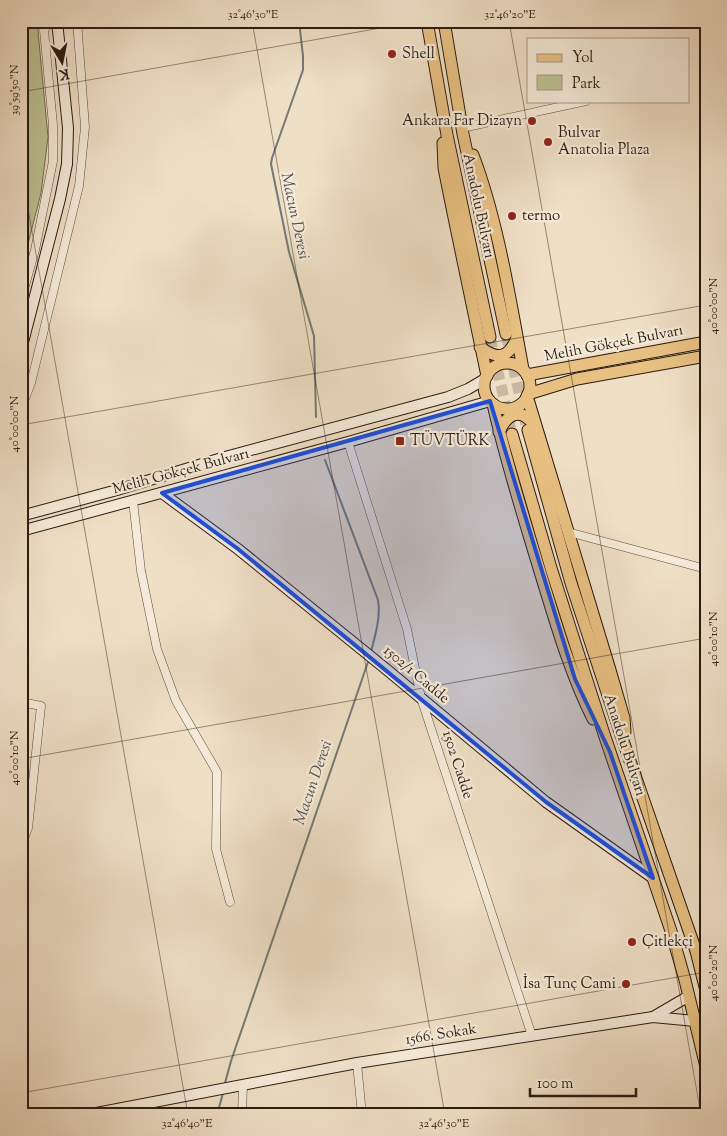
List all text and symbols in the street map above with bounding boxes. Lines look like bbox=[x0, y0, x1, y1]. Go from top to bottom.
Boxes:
text: 32°46'30"E bbox=[228, 6, 279, 24]
text: 32°46'20"E bbox=[484, 6, 536, 24]
north arrow bbox=[38, 38, 88, 88]
legend bbox=[527, 38, 690, 102]
place label: Shell bbox=[402, 44, 435, 65]
marker: Shell bbox=[386, 48, 398, 60]
text: Yol bbox=[572, 48, 594, 69]
text: K bbox=[56, 62, 71, 84]
text: 39°59'50"N bbox=[6, 64, 24, 116]
text: Park bbox=[572, 74, 601, 95]
place label: Ankara Far Dizayn bbox=[402, 111, 522, 132]
marker: Ankara Far Dizayn bbox=[526, 115, 538, 127]
place label: Bulvar Anatolia Plaza bbox=[558, 123, 650, 161]
marker: Bulvar Anatolia Plaza bbox=[542, 136, 554, 148]
street label: Anadolu Bulvarı bbox=[457, 152, 499, 260]
water label: Macun Deresi bbox=[274, 171, 314, 261]
place label: termo bbox=[522, 206, 560, 227]
marker: termo bbox=[506, 210, 518, 222]
text: 40°00'00"N bbox=[705, 277, 723, 334]
street label: Melih Gökçek Bulvarı bbox=[543, 320, 685, 368]
text: 40°00'00"N bbox=[6, 395, 24, 452]
place label: TÜVTÜRK bbox=[410, 430, 489, 452]
marker: TÜVTÜRK bbox=[394, 435, 406, 447]
street label: Melih Gökçek Bulvarı bbox=[110, 444, 252, 500]
text: 40°00'10"N bbox=[705, 611, 723, 667]
street label: 1502/1 Cadde bbox=[378, 641, 454, 709]
street label: Anadolu Bulvarı bbox=[598, 691, 650, 799]
street label: 1502 Cadde bbox=[436, 728, 478, 802]
text: 40°00'10"N bbox=[6, 730, 24, 786]
water label: Macun Deresi bbox=[289, 738, 339, 828]
place label: Çitlekçi bbox=[642, 932, 693, 953]
marker: Çitlekçi bbox=[626, 936, 638, 948]
text: 40°00'20"N bbox=[705, 944, 723, 1001]
place label: İsa Tunç Cami bbox=[523, 973, 616, 995]
marker: İsa Tunç Cami bbox=[620, 978, 632, 990]
street label: 1566. Sokak bbox=[404, 1019, 478, 1051]
scale bar bbox=[530, 1066, 636, 1098]
text: 100 m bbox=[537, 1074, 574, 1095]
text: 32°46'40"E bbox=[162, 1115, 213, 1133]
text: 32°46'30"E bbox=[419, 1115, 470, 1133]

